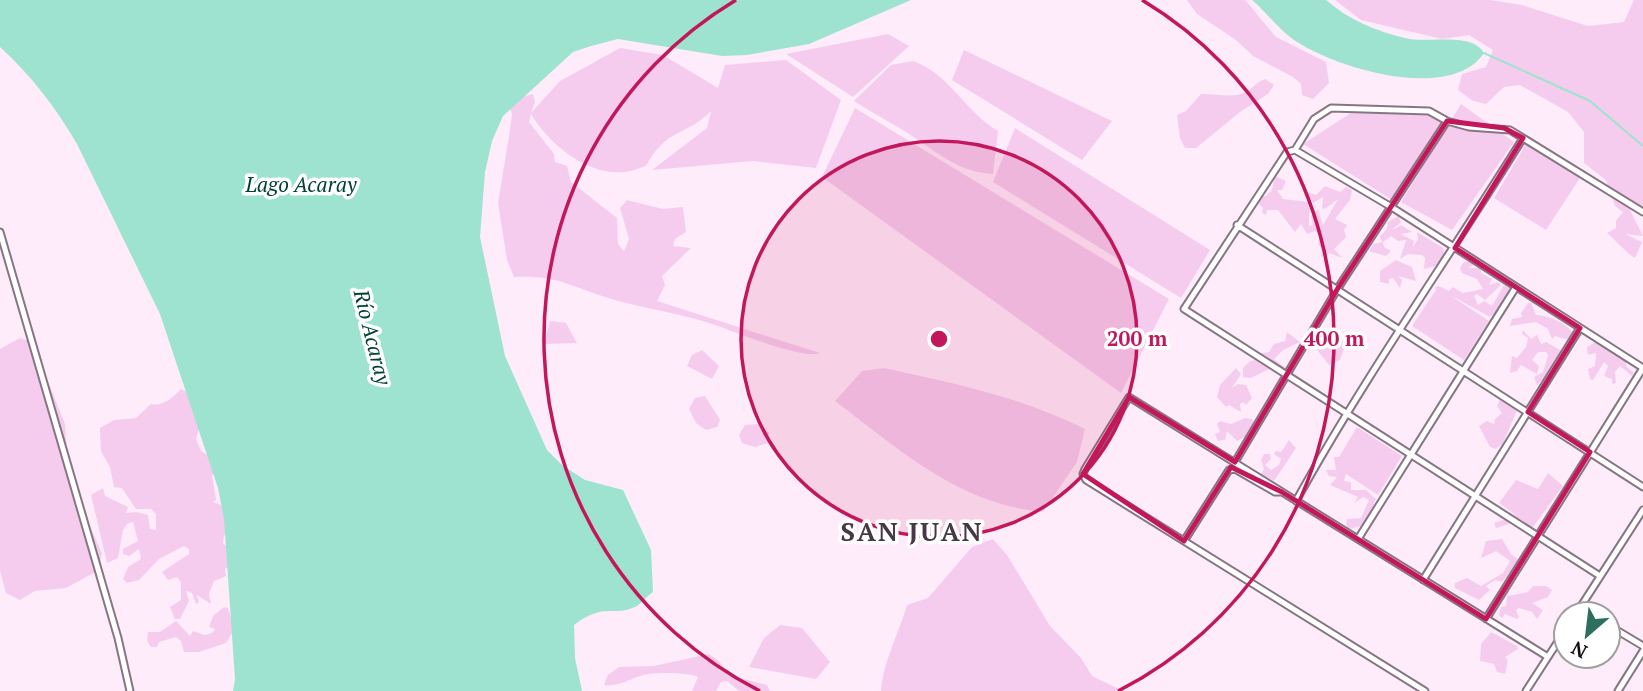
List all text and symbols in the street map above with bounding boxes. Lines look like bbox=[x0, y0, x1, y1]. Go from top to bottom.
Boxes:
water label: Lago Acaray bbox=[245, 170, 357, 198]
water label: Río Acaray bbox=[347, 286, 398, 388]
text: 200 m bbox=[1107, 324, 1168, 352]
text: 400 m bbox=[1304, 324, 1365, 352]
centre of rings bbox=[927, 327, 951, 351]
district label: SAN JUAN bbox=[841, 514, 983, 548]
north arrow bbox=[1552, 600, 1622, 670]
text: N bbox=[1566, 636, 1591, 665]

